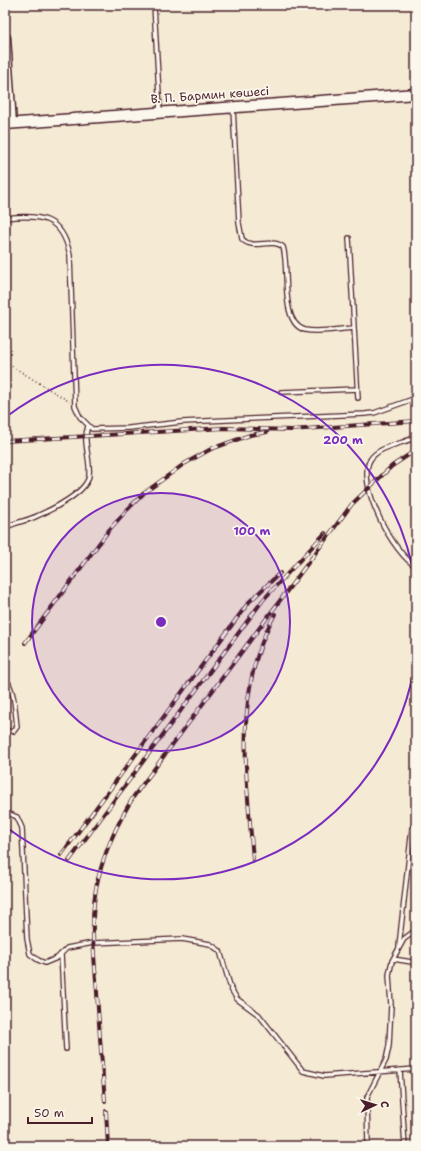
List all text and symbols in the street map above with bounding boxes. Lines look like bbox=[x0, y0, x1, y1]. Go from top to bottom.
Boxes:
street label: В. П. Бармин көшесі bbox=[150, 83, 270, 107]
text: 200 m bbox=[323, 432, 363, 448]
text: 100 m bbox=[234, 523, 271, 539]
centre of rings bbox=[154, 615, 168, 629]
north arrow bbox=[355, 1085, 395, 1125]
scale bar bbox=[28, 1099, 92, 1125]
text: С bbox=[377, 1100, 392, 1108]
text: 50 m bbox=[34, 1105, 64, 1121]

